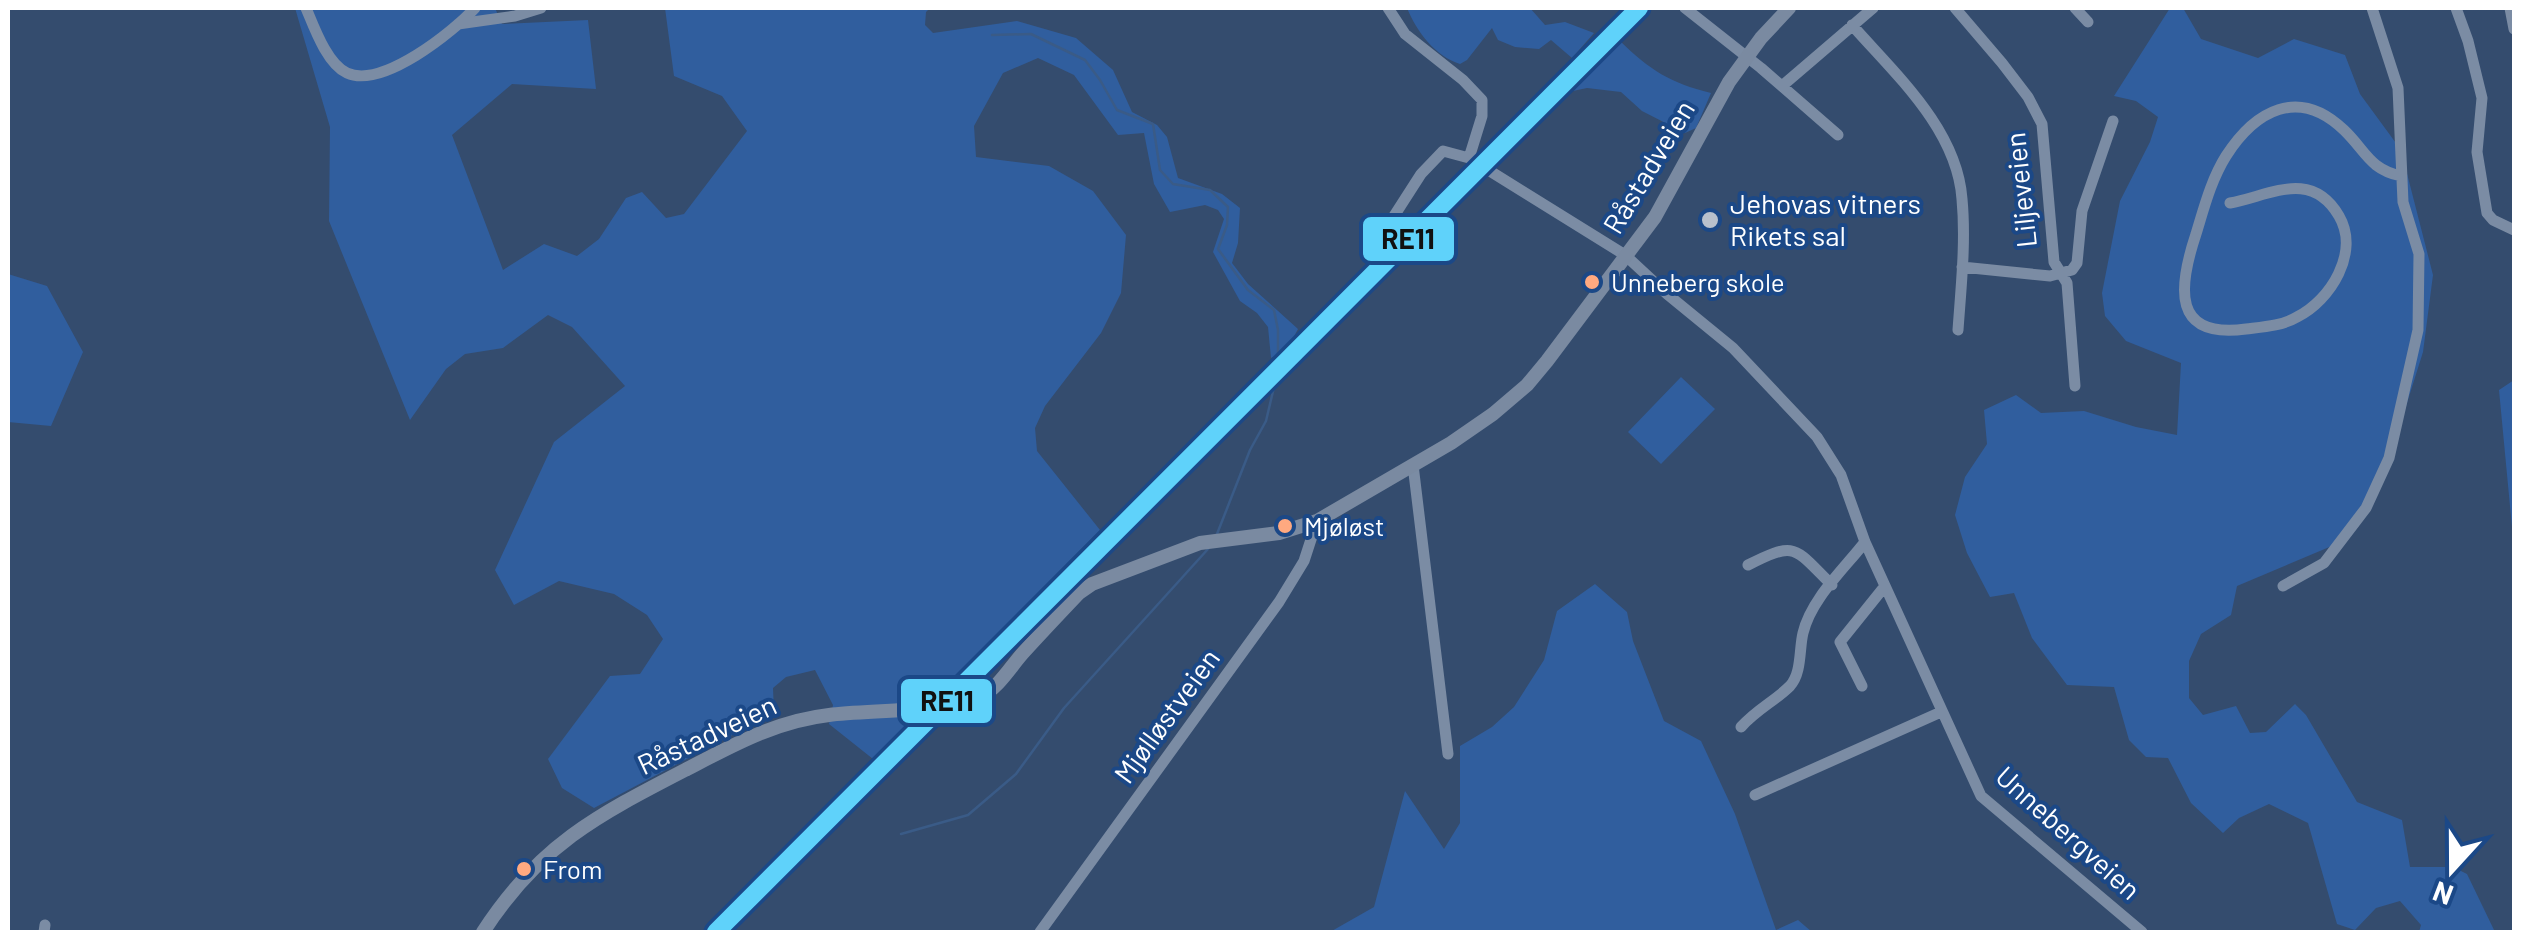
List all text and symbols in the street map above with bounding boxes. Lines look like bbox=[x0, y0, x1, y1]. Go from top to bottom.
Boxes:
street label: Råstadveien bbox=[1595, 94, 1701, 239]
street label: Liljeveien bbox=[1997, 131, 2043, 249]
place label: Jehovas vitners Rikets sal bbox=[1730, 186, 1921, 252]
marker: Jehovas vitners Rikets sal bbox=[1699, 209, 1721, 231]
line badge: RE11 bbox=[1361, 215, 1456, 263]
text: RE11 bbox=[1381, 221, 1435, 255]
place label: Unneberg skole bbox=[1611, 266, 1785, 297]
marker: Unneberg skole bbox=[1582, 272, 1602, 292]
place label: Mjøløst bbox=[1304, 510, 1384, 541]
marker: Mjøløst bbox=[1275, 516, 1295, 536]
street label: Mjølløstveien bbox=[1106, 642, 1226, 789]
line badge: RE11 bbox=[899, 677, 994, 725]
text: RE11 bbox=[920, 683, 974, 717]
street label: Råstadveien bbox=[632, 687, 782, 781]
street label: Unnebergveien bbox=[1989, 758, 2148, 906]
north arrow bbox=[2402, 820, 2502, 920]
place label: From bbox=[543, 853, 602, 884]
marker: From bbox=[514, 859, 534, 879]
text: N bbox=[2428, 875, 2457, 913]

